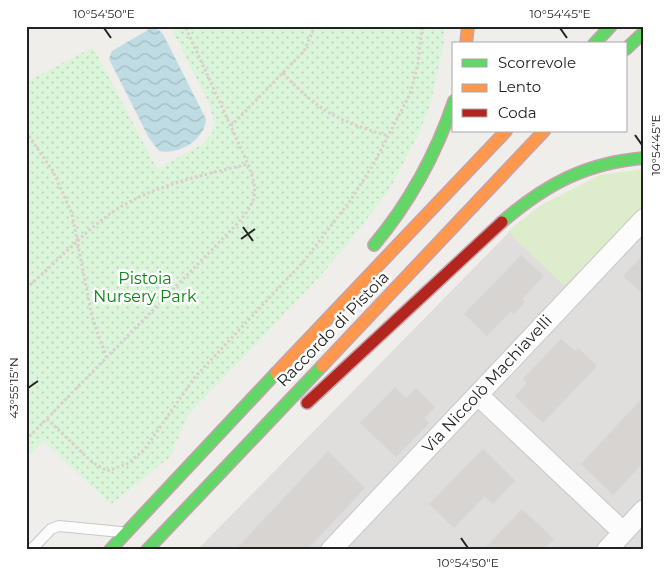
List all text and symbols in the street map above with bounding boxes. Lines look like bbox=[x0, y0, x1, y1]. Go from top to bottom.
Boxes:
text: 10°54'50"E bbox=[73, 6, 135, 21]
text: 10°54'45"E bbox=[530, 6, 590, 21]
legend bbox=[452, 42, 628, 132]
text: Scorrevole bbox=[498, 53, 576, 72]
text: Lento bbox=[498, 77, 541, 96]
text: Coda bbox=[498, 103, 537, 122]
text: 10°54'45"E bbox=[648, 115, 663, 175]
street label: Raccordo di Pistoia bbox=[273, 267, 393, 391]
park label: Pistoia Nursery Park bbox=[93, 269, 197, 306]
street label: Via Niccolò Machiavelli bbox=[418, 311, 556, 457]
text: 43°55'15"N bbox=[6, 357, 21, 419]
text: 10°54'50"E bbox=[437, 555, 499, 570]

